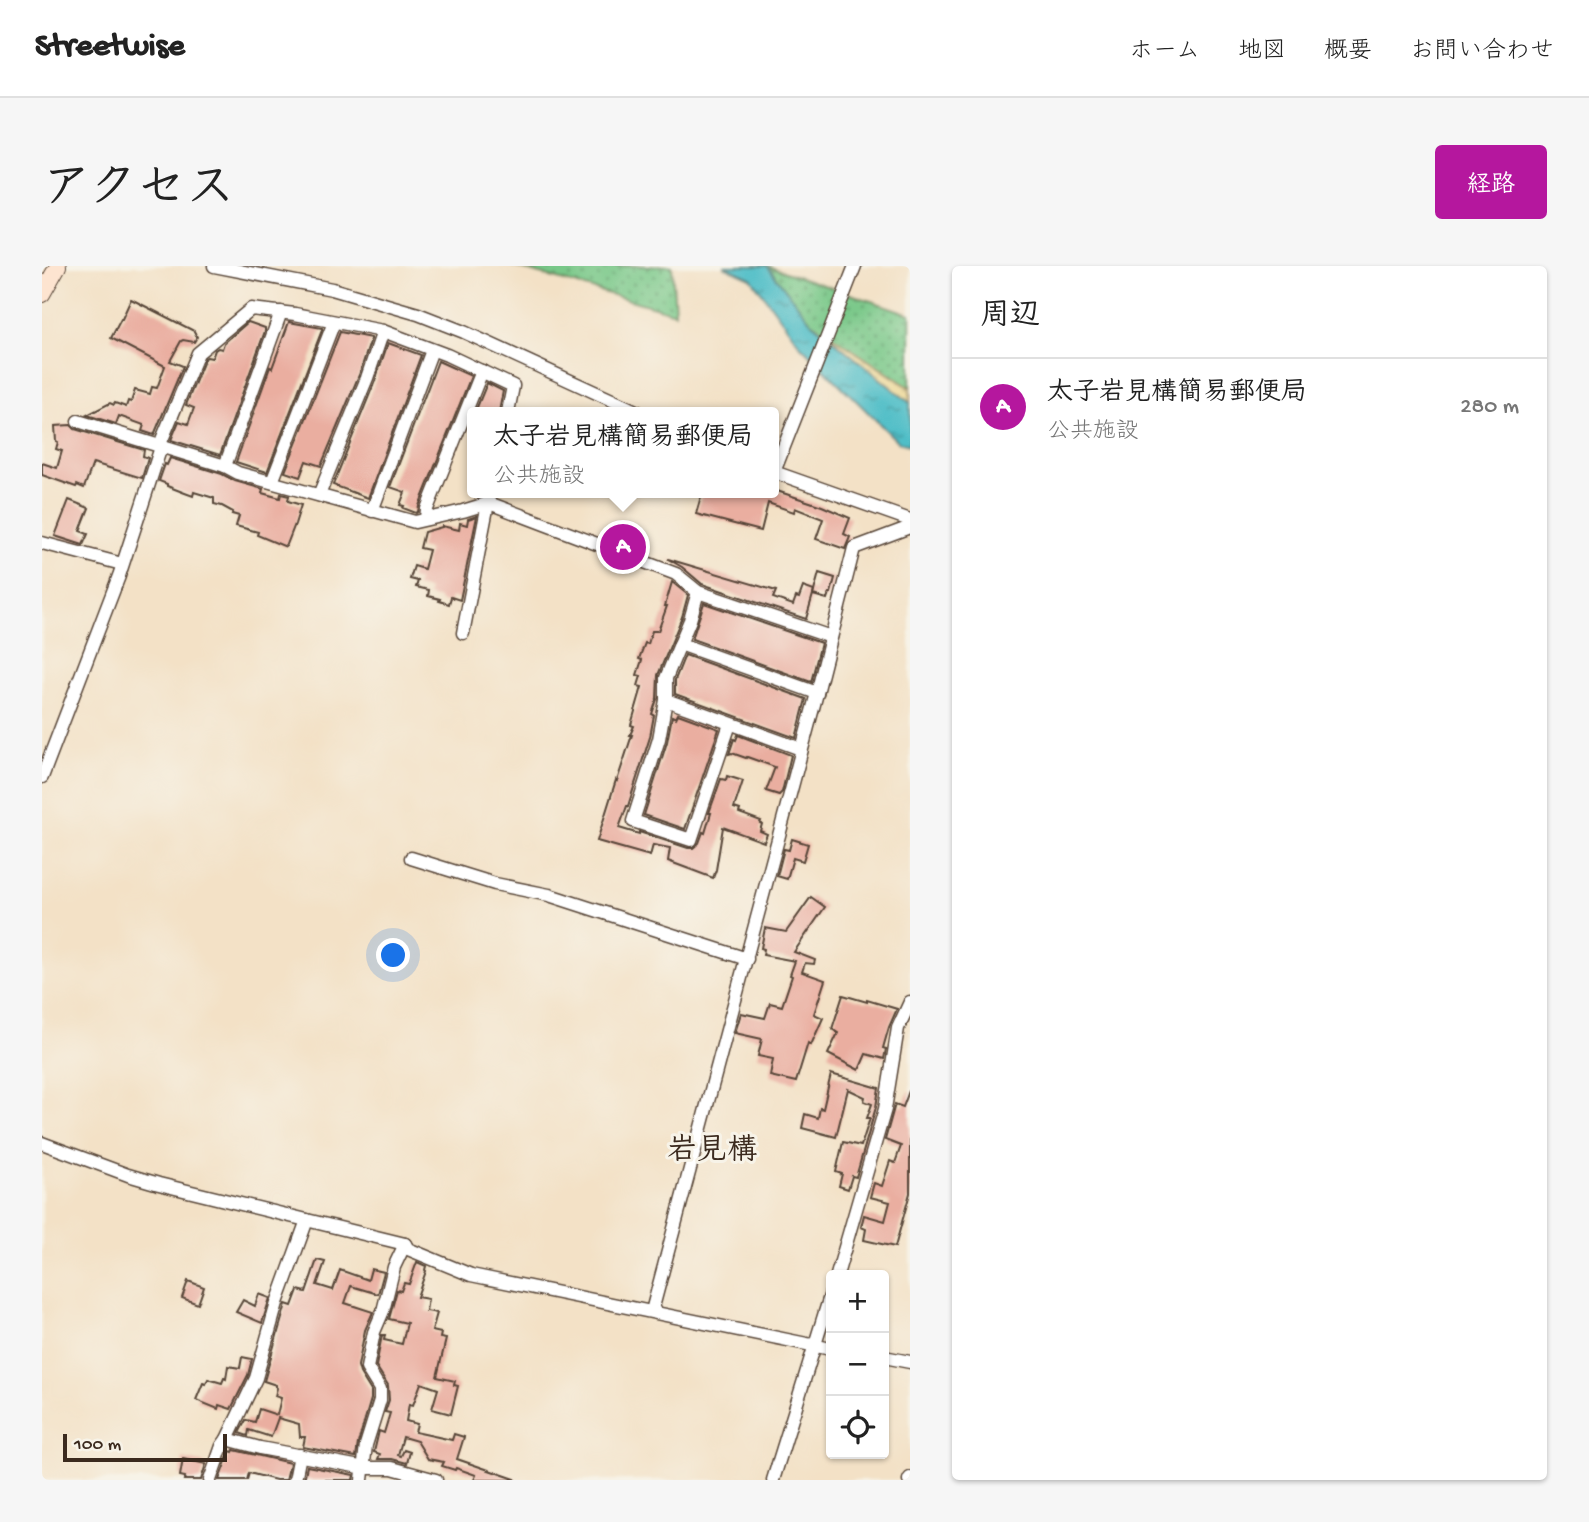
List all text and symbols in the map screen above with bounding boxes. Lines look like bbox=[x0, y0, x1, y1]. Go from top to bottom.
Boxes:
text: Streetwise bbox=[35, 29, 185, 67]
text: ホーム bbox=[1129, 38, 1200, 67]
text: 地図 bbox=[1238, 38, 1286, 67]
text: 概要 bbox=[1324, 38, 1372, 67]
text: お問い合わせ bbox=[1410, 38, 1554, 67]
button: 経路 bbox=[1435, 145, 1547, 219]
text: アクセス bbox=[42, 163, 235, 221]
text: 周辺 bbox=[980, 300, 1040, 335]
text: 太子岩見構簡易郵便局 bbox=[1047, 379, 1307, 410]
text: A bbox=[996, 394, 1010, 421]
text: 280 m bbox=[1460, 394, 1519, 421]
popup bbox=[467, 407, 779, 498]
text: 公共施設 bbox=[1047, 419, 1139, 446]
text: 太子岩見構簡易郵便局 bbox=[493, 424, 753, 455]
text: 公共施設 bbox=[493, 464, 585, 491]
pin: A bbox=[600, 521, 646, 573]
your location bbox=[376, 938, 410, 972]
district label: 岩見構 bbox=[667, 1133, 757, 1170]
map controls bbox=[826, 1270, 889, 1459]
button: + bbox=[826, 1270, 889, 1333]
button: − bbox=[826, 1333, 889, 1396]
button: locate bbox=[826, 1396, 889, 1459]
scale bar bbox=[63, 1431, 228, 1463]
text: 100 m bbox=[74, 1434, 121, 1457]

